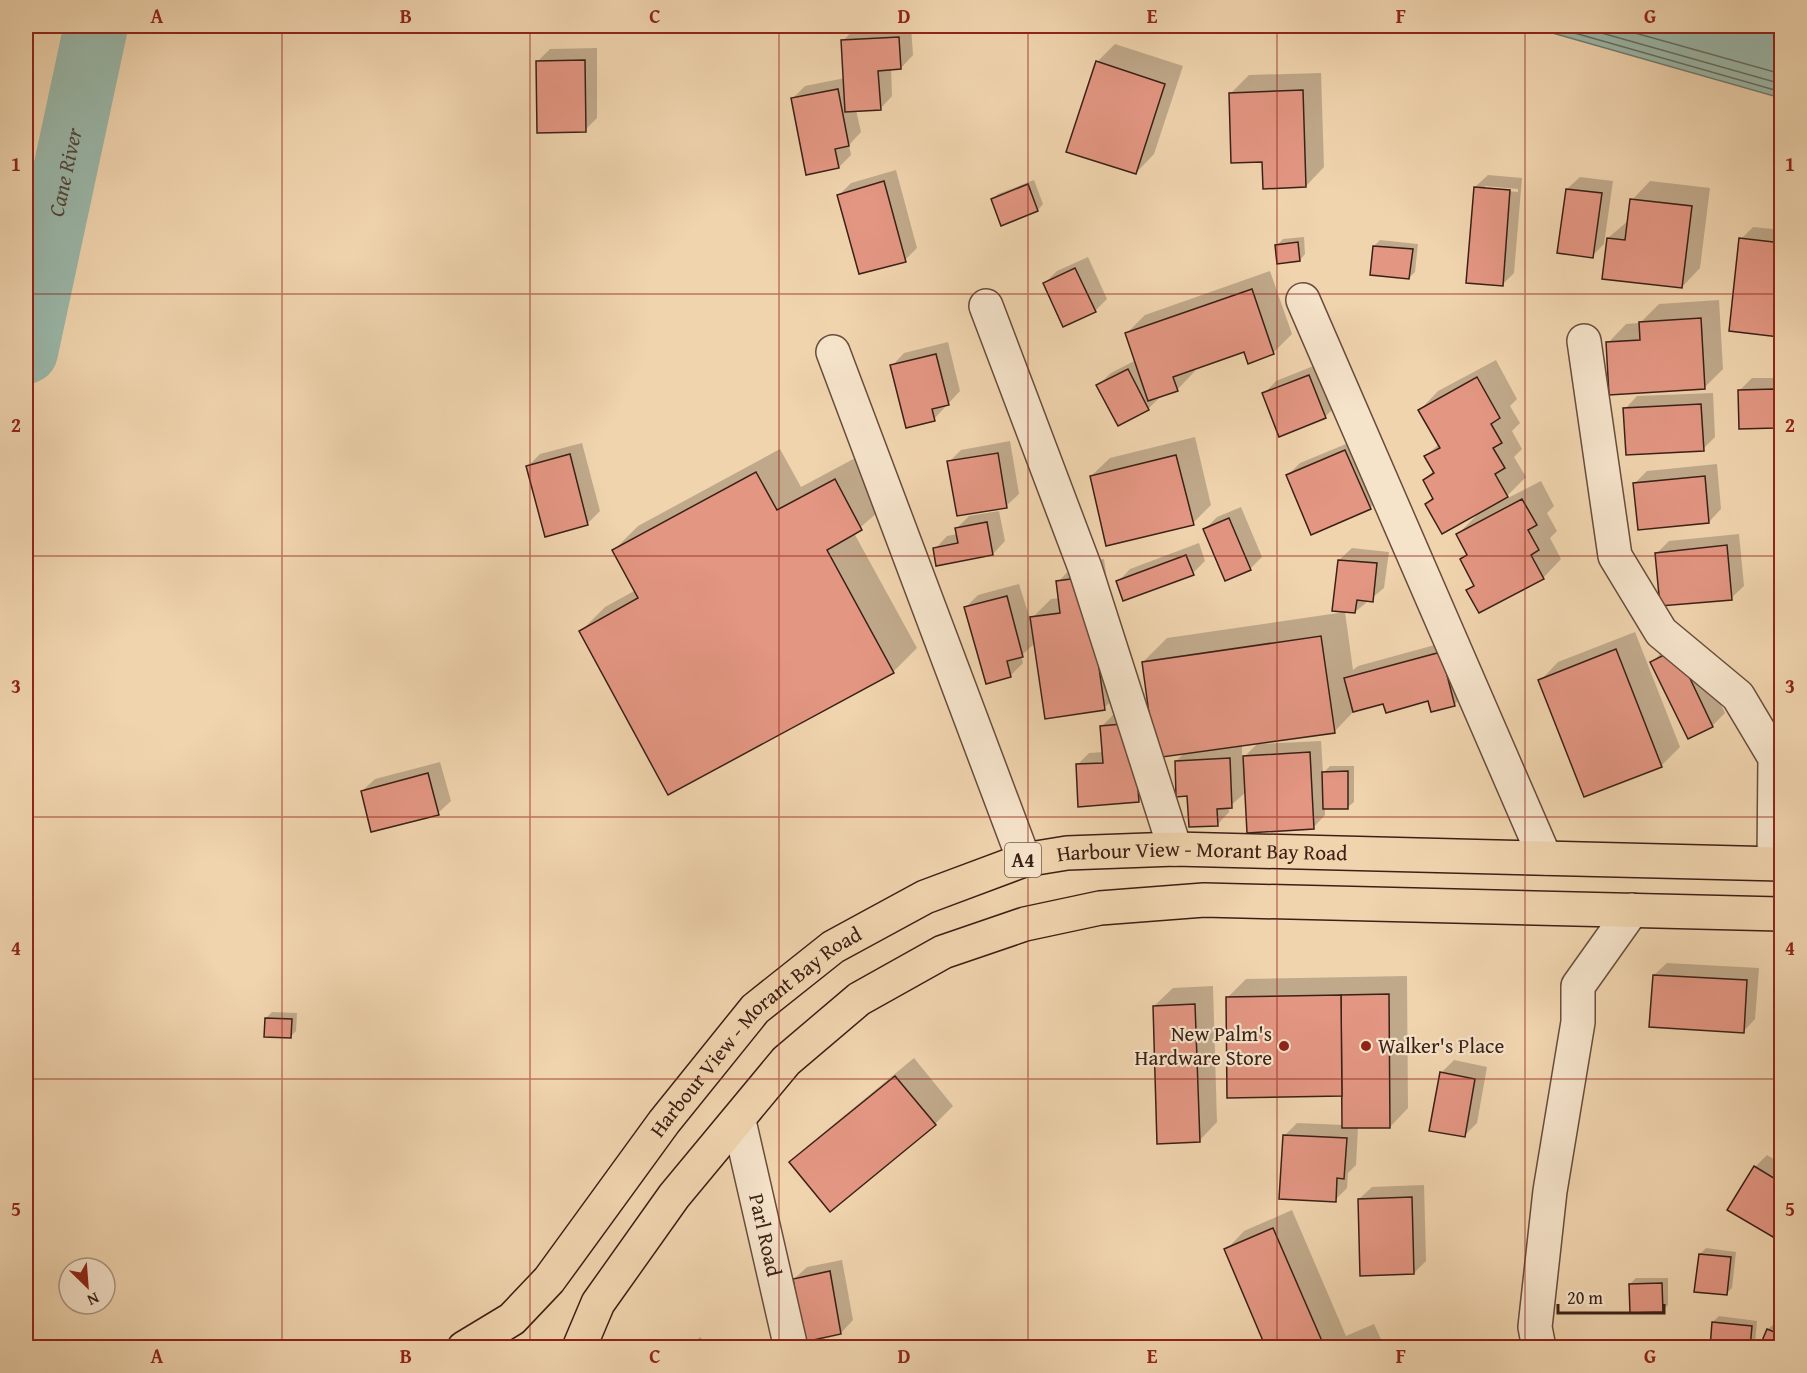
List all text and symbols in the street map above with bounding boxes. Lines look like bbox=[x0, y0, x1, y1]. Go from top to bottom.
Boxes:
text: A bbox=[151, 1, 164, 30]
text: B bbox=[400, 1, 412, 30]
text: C bbox=[649, 1, 661, 30]
text: D bbox=[897, 1, 911, 30]
text: E bbox=[1147, 1, 1158, 30]
text: F bbox=[1396, 1, 1406, 30]
text: G bbox=[1644, 1, 1656, 30]
water label: Cane River bbox=[40, 124, 90, 219]
text: 1 bbox=[11, 149, 21, 178]
text: 1 bbox=[1785, 149, 1795, 178]
text: 2 bbox=[11, 410, 21, 439]
text: 2 bbox=[1785, 410, 1795, 439]
text: 3 bbox=[11, 671, 21, 700]
text: 3 bbox=[1785, 671, 1795, 700]
street label: Harbour View - Morant Bay Road bbox=[1054, 833, 1348, 869]
road number: A4 bbox=[1005, 843, 1041, 877]
street label: Harbour View - Morant Bay Road bbox=[642, 918, 868, 1143]
text: 4 bbox=[11, 933, 21, 962]
text: 4 bbox=[1785, 933, 1795, 962]
place label: New Palm's Hardware Store bbox=[1135, 1018, 1272, 1073]
place label: Walker's Place bbox=[1378, 1030, 1504, 1061]
marker: New Palm's Hardware Store bbox=[1277, 1039, 1291, 1053]
marker: Walker's Place bbox=[1359, 1039, 1373, 1053]
street label: Parl Road bbox=[741, 1190, 790, 1280]
text: 5 bbox=[11, 1194, 21, 1223]
text: 5 bbox=[1785, 1194, 1795, 1223]
north arrow bbox=[57, 1256, 117, 1316]
scale bar bbox=[1558, 1277, 1664, 1315]
text: 20 m bbox=[1567, 1284, 1603, 1311]
text: N bbox=[83, 1286, 103, 1313]
text: A bbox=[151, 1341, 164, 1370]
text: B bbox=[400, 1341, 412, 1370]
text: C bbox=[649, 1341, 661, 1370]
text: D bbox=[897, 1341, 911, 1370]
text: E bbox=[1147, 1341, 1158, 1370]
text: F bbox=[1396, 1341, 1406, 1370]
text: G bbox=[1644, 1341, 1656, 1370]

